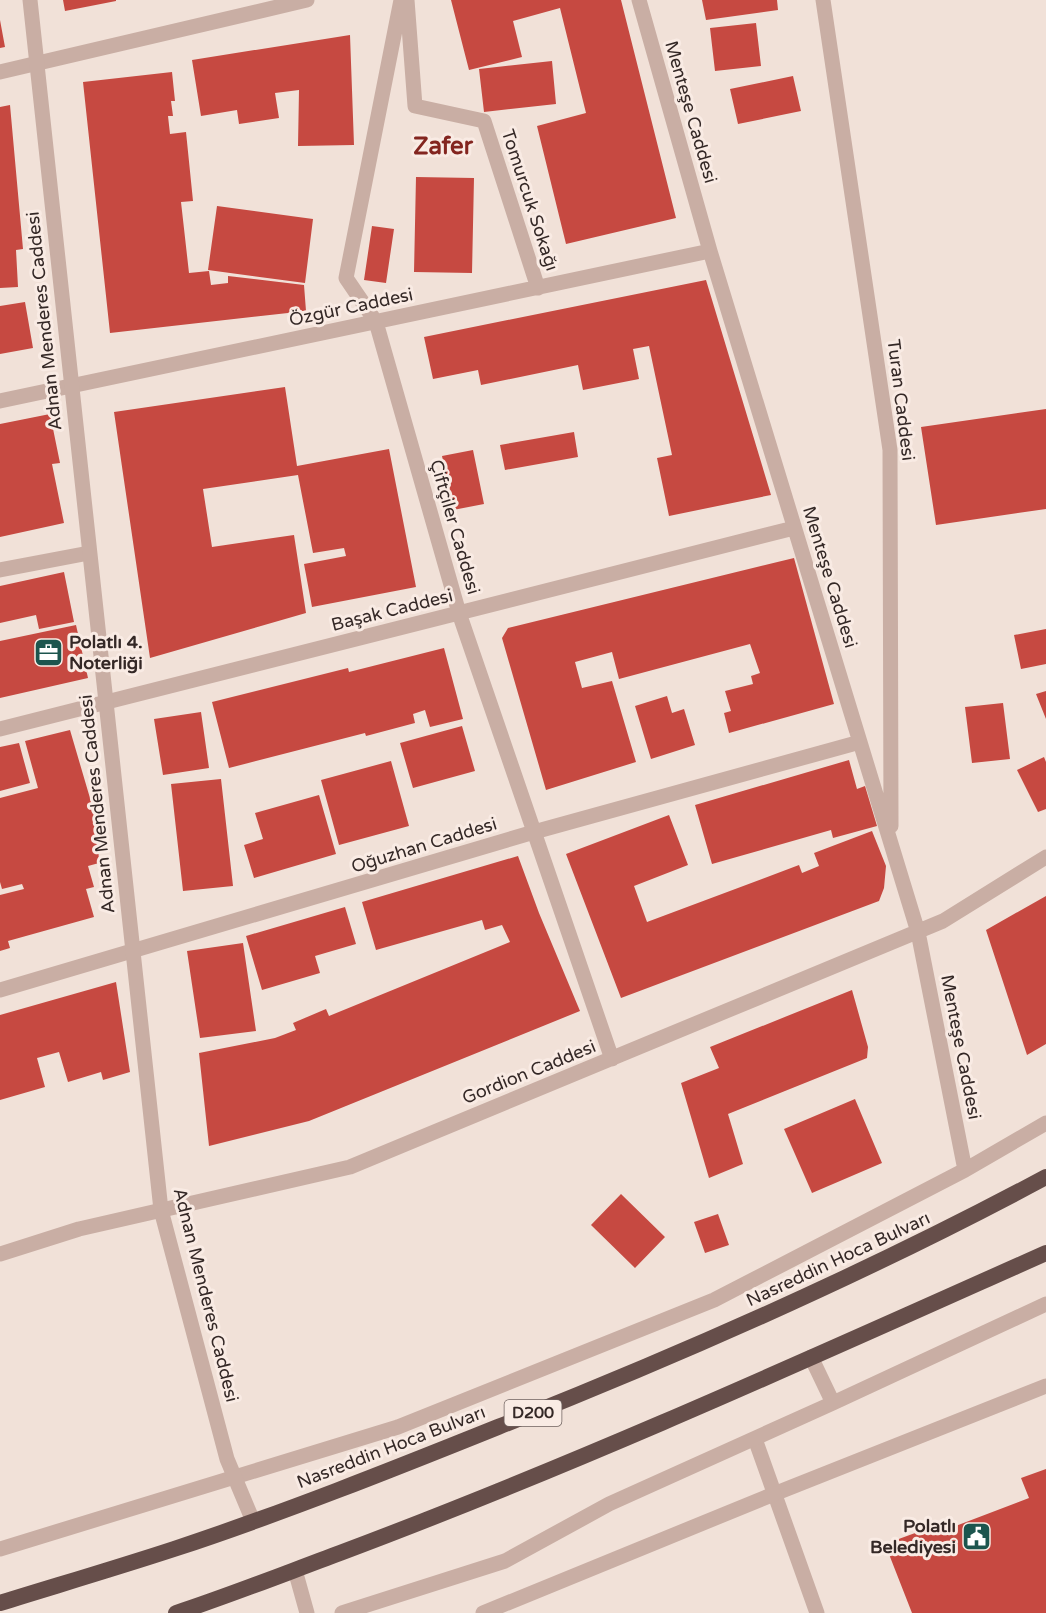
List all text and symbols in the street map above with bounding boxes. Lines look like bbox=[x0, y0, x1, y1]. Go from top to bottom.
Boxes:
street label: Menteşe Caddesi bbox=[660, 38, 722, 186]
street label: Tomurcuk Sokağı bbox=[497, 126, 563, 274]
district label: Zafer bbox=[413, 132, 474, 161]
street label: Adnan Menderes Caddesi bbox=[22, 210, 66, 432]
street label: Özgür Caddesi bbox=[287, 283, 415, 331]
street label: Turan Caddesi bbox=[883, 338, 919, 462]
street label: Çiftçiler Caddesi bbox=[425, 457, 485, 597]
street label: Menteşe Caddesi bbox=[798, 503, 862, 651]
street label: Başak Caddesi bbox=[329, 584, 455, 636]
place label: Polatlı 4. Noterliği bbox=[69, 631, 143, 674]
office icon: Polatlı 4. Noterliği bbox=[32, 636, 64, 668]
street label: Adnan Menderes Caddesi bbox=[75, 693, 119, 915]
street label: Oğuzhan Caddesi bbox=[349, 812, 499, 878]
street label: Menteşe Caddesi bbox=[936, 973, 986, 1121]
street label: Gordion Caddesi bbox=[459, 1035, 599, 1109]
street label: Adnan Menderes Caddesi bbox=[169, 1186, 243, 1404]
street label: Nasreddin Hoca Bulvarı bbox=[743, 1207, 933, 1311]
road number: D200 bbox=[504, 1400, 562, 1426]
street label: Nasreddin Hoca Bulvarı bbox=[294, 1401, 488, 1493]
place label: Polatlı Belediyesi bbox=[870, 1515, 956, 1558]
public building icon: Polatlı Belediyesi bbox=[961, 1520, 993, 1552]

